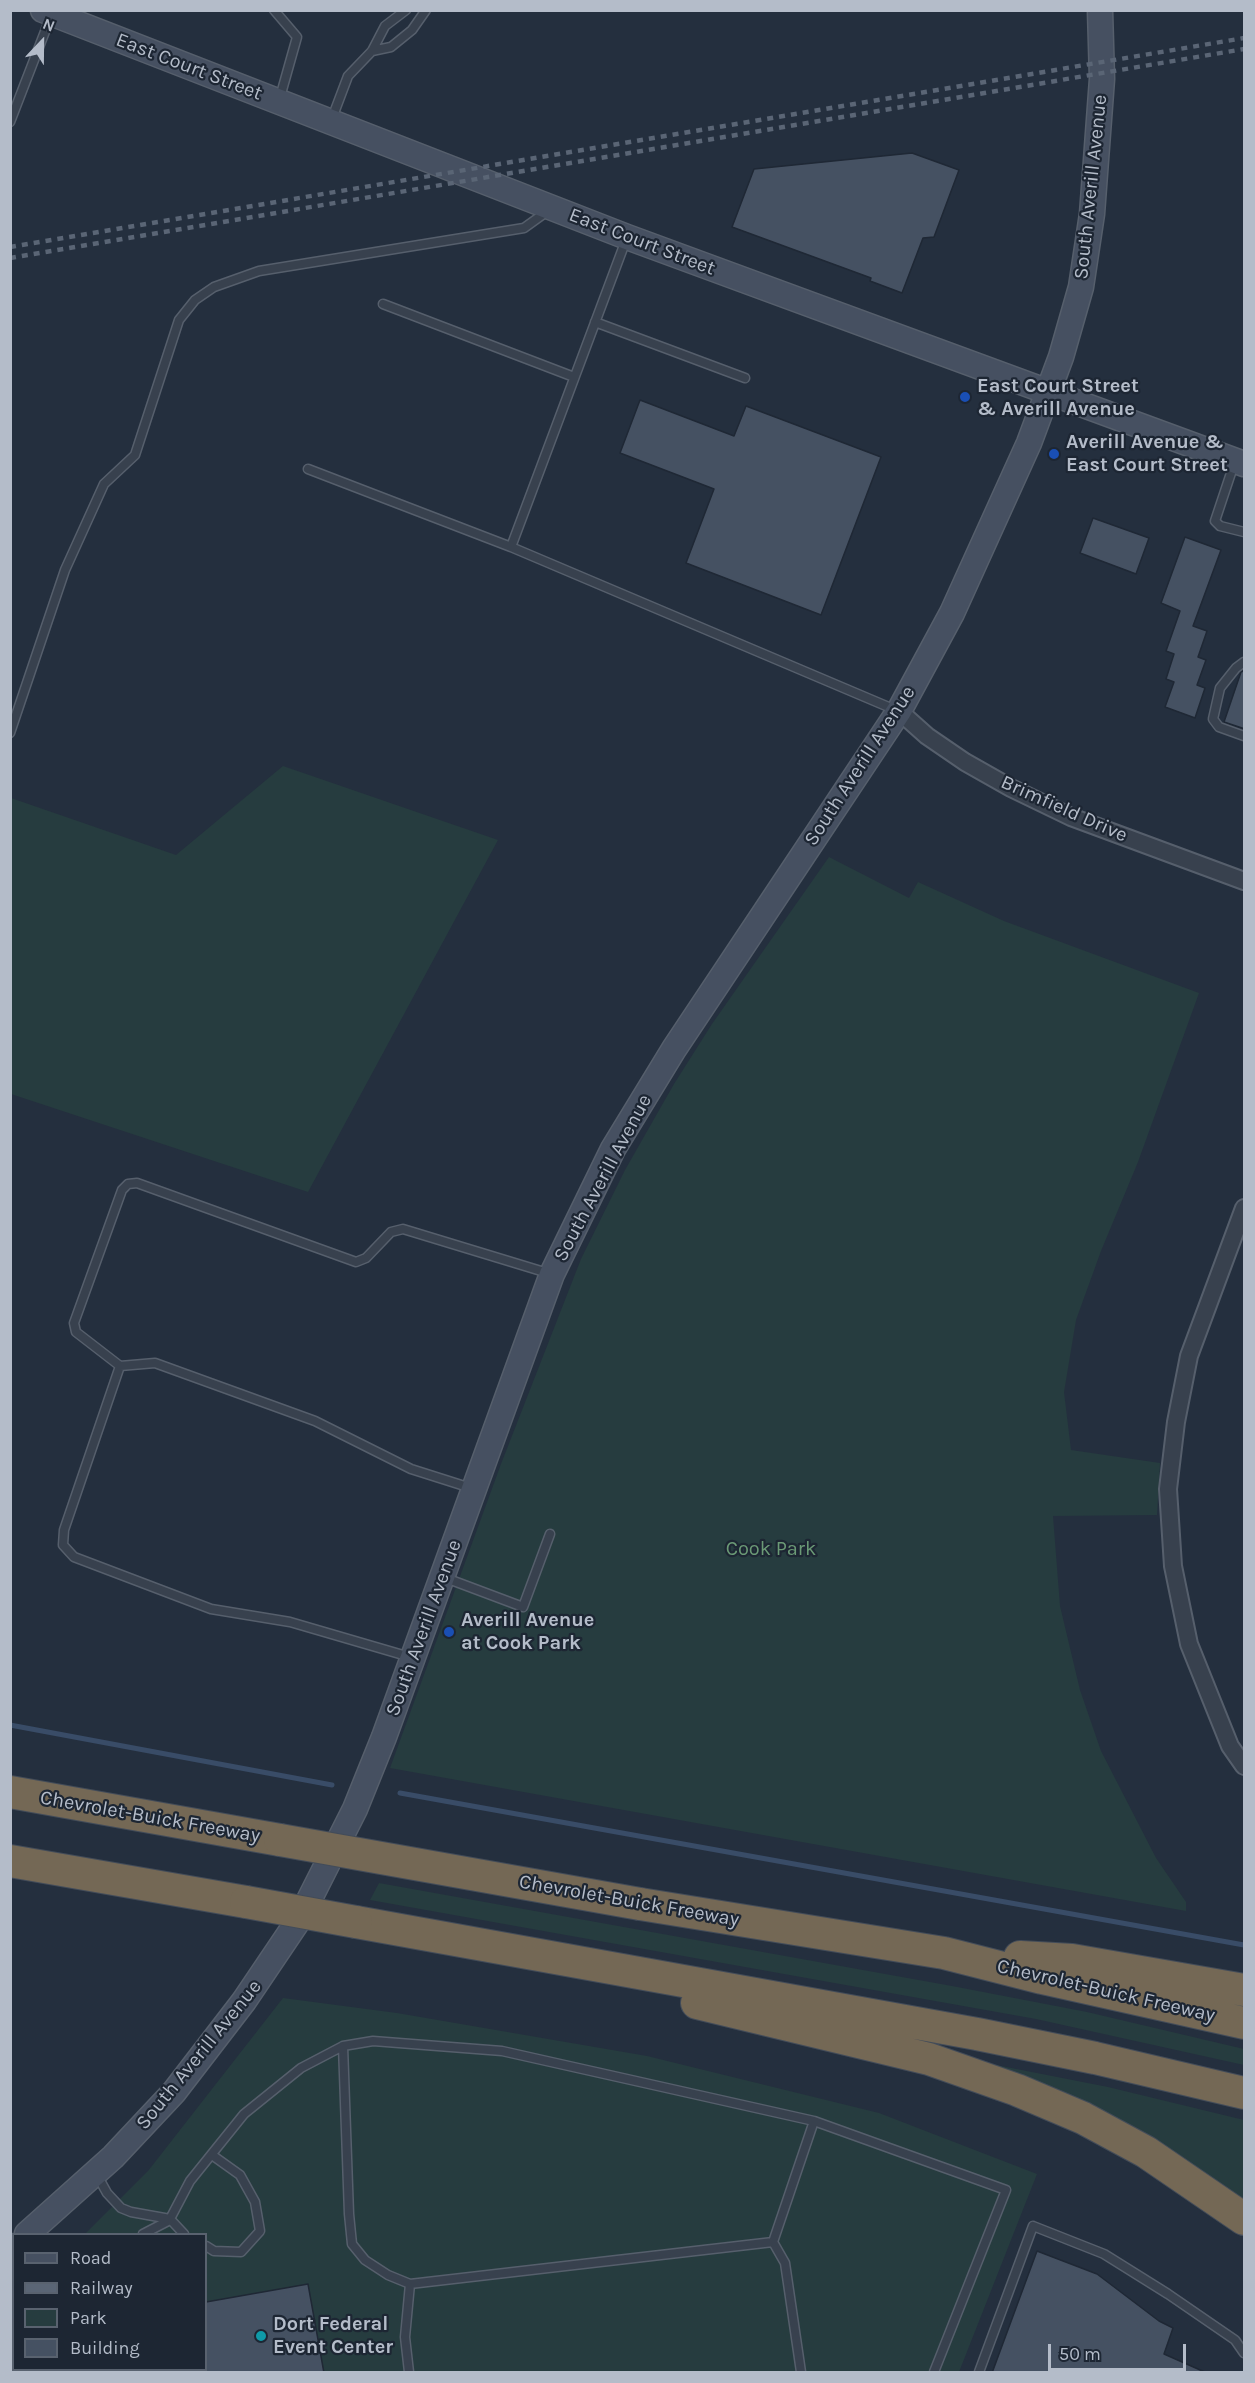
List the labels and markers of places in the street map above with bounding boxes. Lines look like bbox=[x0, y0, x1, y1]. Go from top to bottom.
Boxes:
place label: East Court Street & Averill Avenue bbox=[977, 374, 1139, 421]
marker: East Court Street & Averill Avenue bbox=[958, 390, 972, 404]
place label: Averill Avenue & East Court Street bbox=[1066, 430, 1228, 477]
marker: Averill Avenue & East Court Street bbox=[1047, 447, 1061, 461]
place label: Averill Avenue at Cook Park bbox=[461, 1608, 594, 1655]
marker: Averill Avenue at Cook Park bbox=[442, 1625, 456, 1639]
place label: Dort Federal Event Center bbox=[273, 2312, 393, 2359]
marker: Dort Federal Event Center bbox=[254, 2329, 268, 2343]

